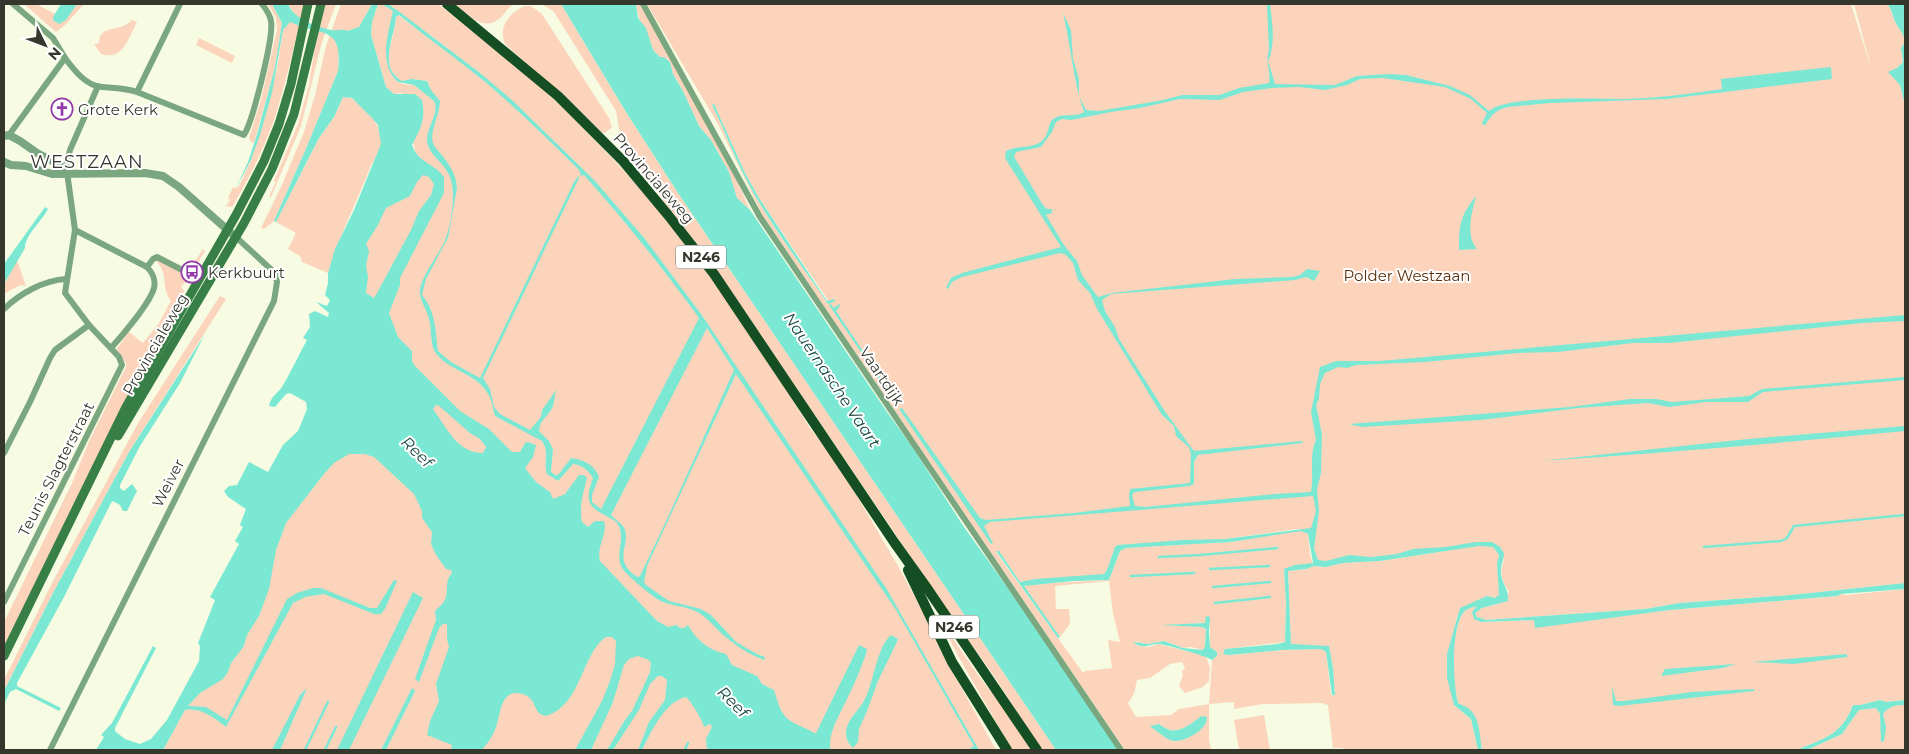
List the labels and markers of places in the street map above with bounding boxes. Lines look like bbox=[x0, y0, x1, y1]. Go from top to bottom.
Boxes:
church icon: Grote Kerk bbox=[50, 97, 74, 121]
place label: Grote Kerk bbox=[78, 100, 158, 119]
bus stop icon: Kerkbuurt bbox=[180, 260, 204, 284]
place label: Kerkbuurt bbox=[208, 263, 285, 282]

